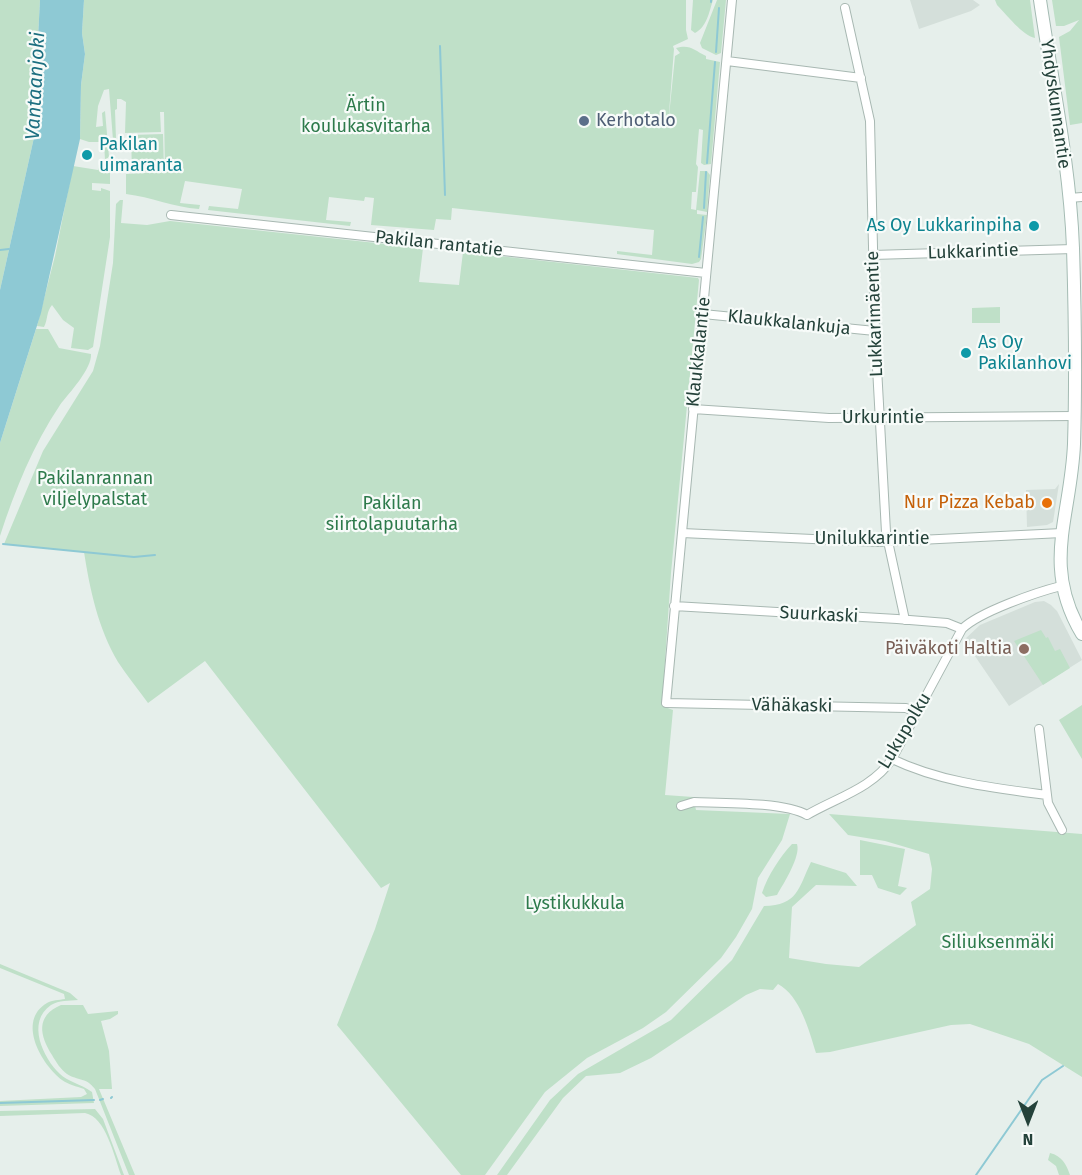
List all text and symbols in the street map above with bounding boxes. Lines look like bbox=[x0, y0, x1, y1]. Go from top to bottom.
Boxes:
water label: Vantaanjoki bbox=[21, 31, 51, 141]
street label: Yhdyskunnantie bbox=[1035, 38, 1075, 170]
park label: Ärtin koulukasvitarha bbox=[301, 95, 431, 138]
place label: Kerhotalo bbox=[596, 110, 676, 132]
marker: Kerhotalo bbox=[577, 114, 591, 128]
place label: Pakilan uimaranta bbox=[99, 134, 183, 176]
marker: Pakilan uimaranta bbox=[80, 148, 94, 162]
place label: As Oy Lukkarinpiha bbox=[867, 215, 1022, 237]
marker: As Oy Lukkarinpiha bbox=[1027, 219, 1041, 233]
street label: Pakilan rantatie bbox=[374, 227, 504, 261]
street label: Lukkarintie bbox=[927, 240, 1019, 264]
street label: Lukkarimäentie bbox=[862, 251, 888, 377]
street label: Klaukkalantie bbox=[682, 296, 716, 408]
street label: Klaukkalankuja bbox=[726, 306, 852, 340]
place label: As Oy Pakilanhovi bbox=[978, 332, 1072, 374]
marker: As Oy Pakilanhovi bbox=[959, 346, 973, 360]
street label: Urkurintie bbox=[842, 407, 924, 429]
park label: Pakilanrannan viljelypalstat bbox=[37, 468, 153, 510]
place label: Nur Pizza Kebab bbox=[904, 492, 1035, 514]
park label: Pakilan siirtolapuutarha bbox=[326, 493, 458, 536]
marker: Nur Pizza Kebab bbox=[1040, 496, 1054, 510]
street label: Unilukkarintie bbox=[814, 528, 930, 550]
street label: Suurkaski bbox=[779, 602, 859, 628]
place label: Päiväkoti Haltia bbox=[885, 638, 1012, 660]
marker: Päiväkoti Haltia bbox=[1017, 642, 1031, 656]
street label: Lukupolku bbox=[874, 689, 936, 773]
street label: Vähäkaski bbox=[751, 694, 833, 718]
park label: Lystikukkula bbox=[525, 893, 625, 915]
park label: Siliuksenmäki bbox=[941, 932, 1055, 954]
north arrow bbox=[998, 1091, 1058, 1151]
text: N bbox=[1023, 1130, 1033, 1149]

